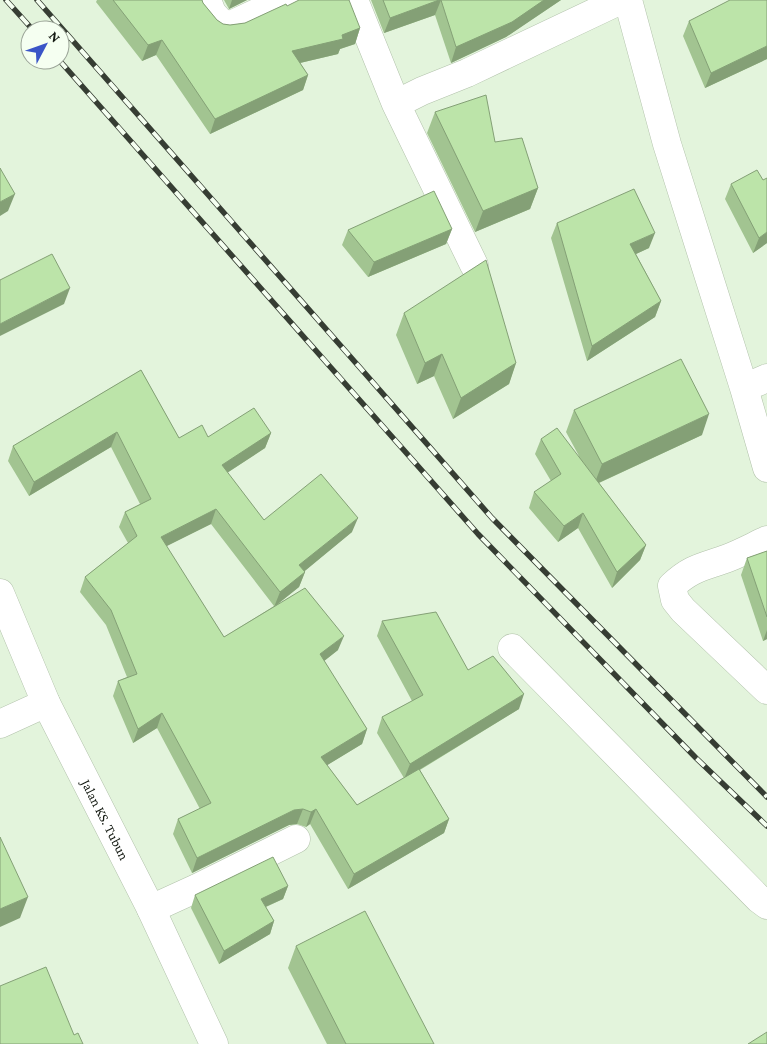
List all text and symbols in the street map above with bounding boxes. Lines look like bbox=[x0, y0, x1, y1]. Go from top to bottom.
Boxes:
north arrow bbox=[20, 20, 70, 70]
text: N bbox=[46, 28, 64, 46]
street label: Jalan KS. Tubun bbox=[77, 775, 133, 863]

